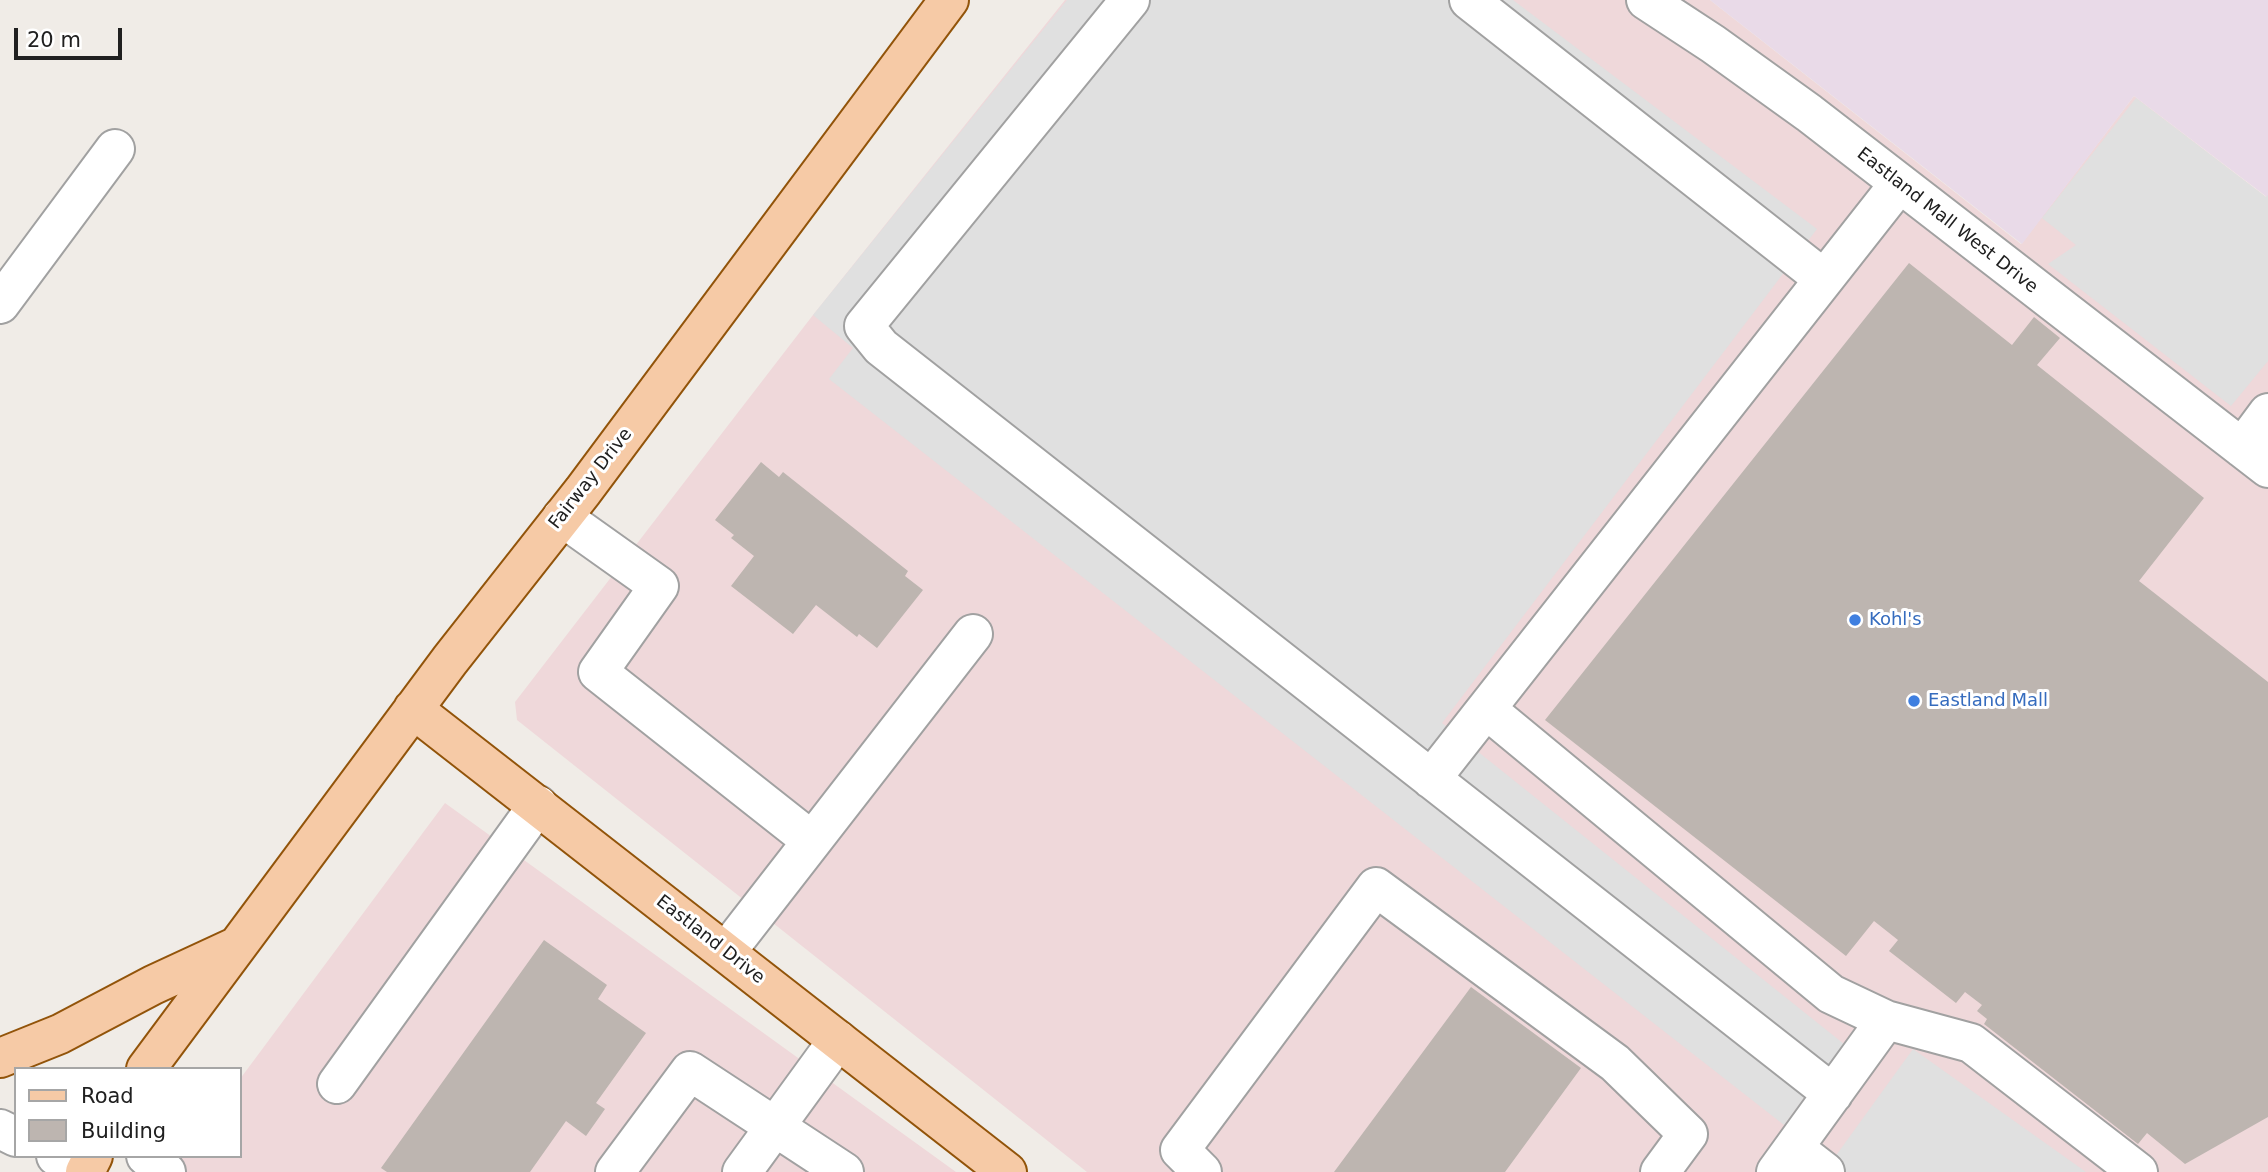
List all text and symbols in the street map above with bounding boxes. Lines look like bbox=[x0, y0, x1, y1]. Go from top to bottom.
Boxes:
scale bar bbox=[18, 14, 126, 58]
text: 20 m bbox=[27, 28, 81, 52]
street label: Eastland Mall West Drive bbox=[1852, 144, 2042, 298]
street label: Fairway Drive bbox=[545, 424, 637, 534]
place label: Kohl's bbox=[1869, 609, 1922, 631]
marker: Kohl's bbox=[1847, 612, 1863, 628]
place label: Eastland Mall bbox=[1928, 690, 2048, 712]
marker: Eastland Mall bbox=[1906, 693, 1922, 709]
street label: Eastland Drive bbox=[652, 891, 768, 989]
legend bbox=[14, 1067, 242, 1158]
text: Road bbox=[81, 1084, 134, 1108]
text: Building bbox=[81, 1119, 166, 1143]

